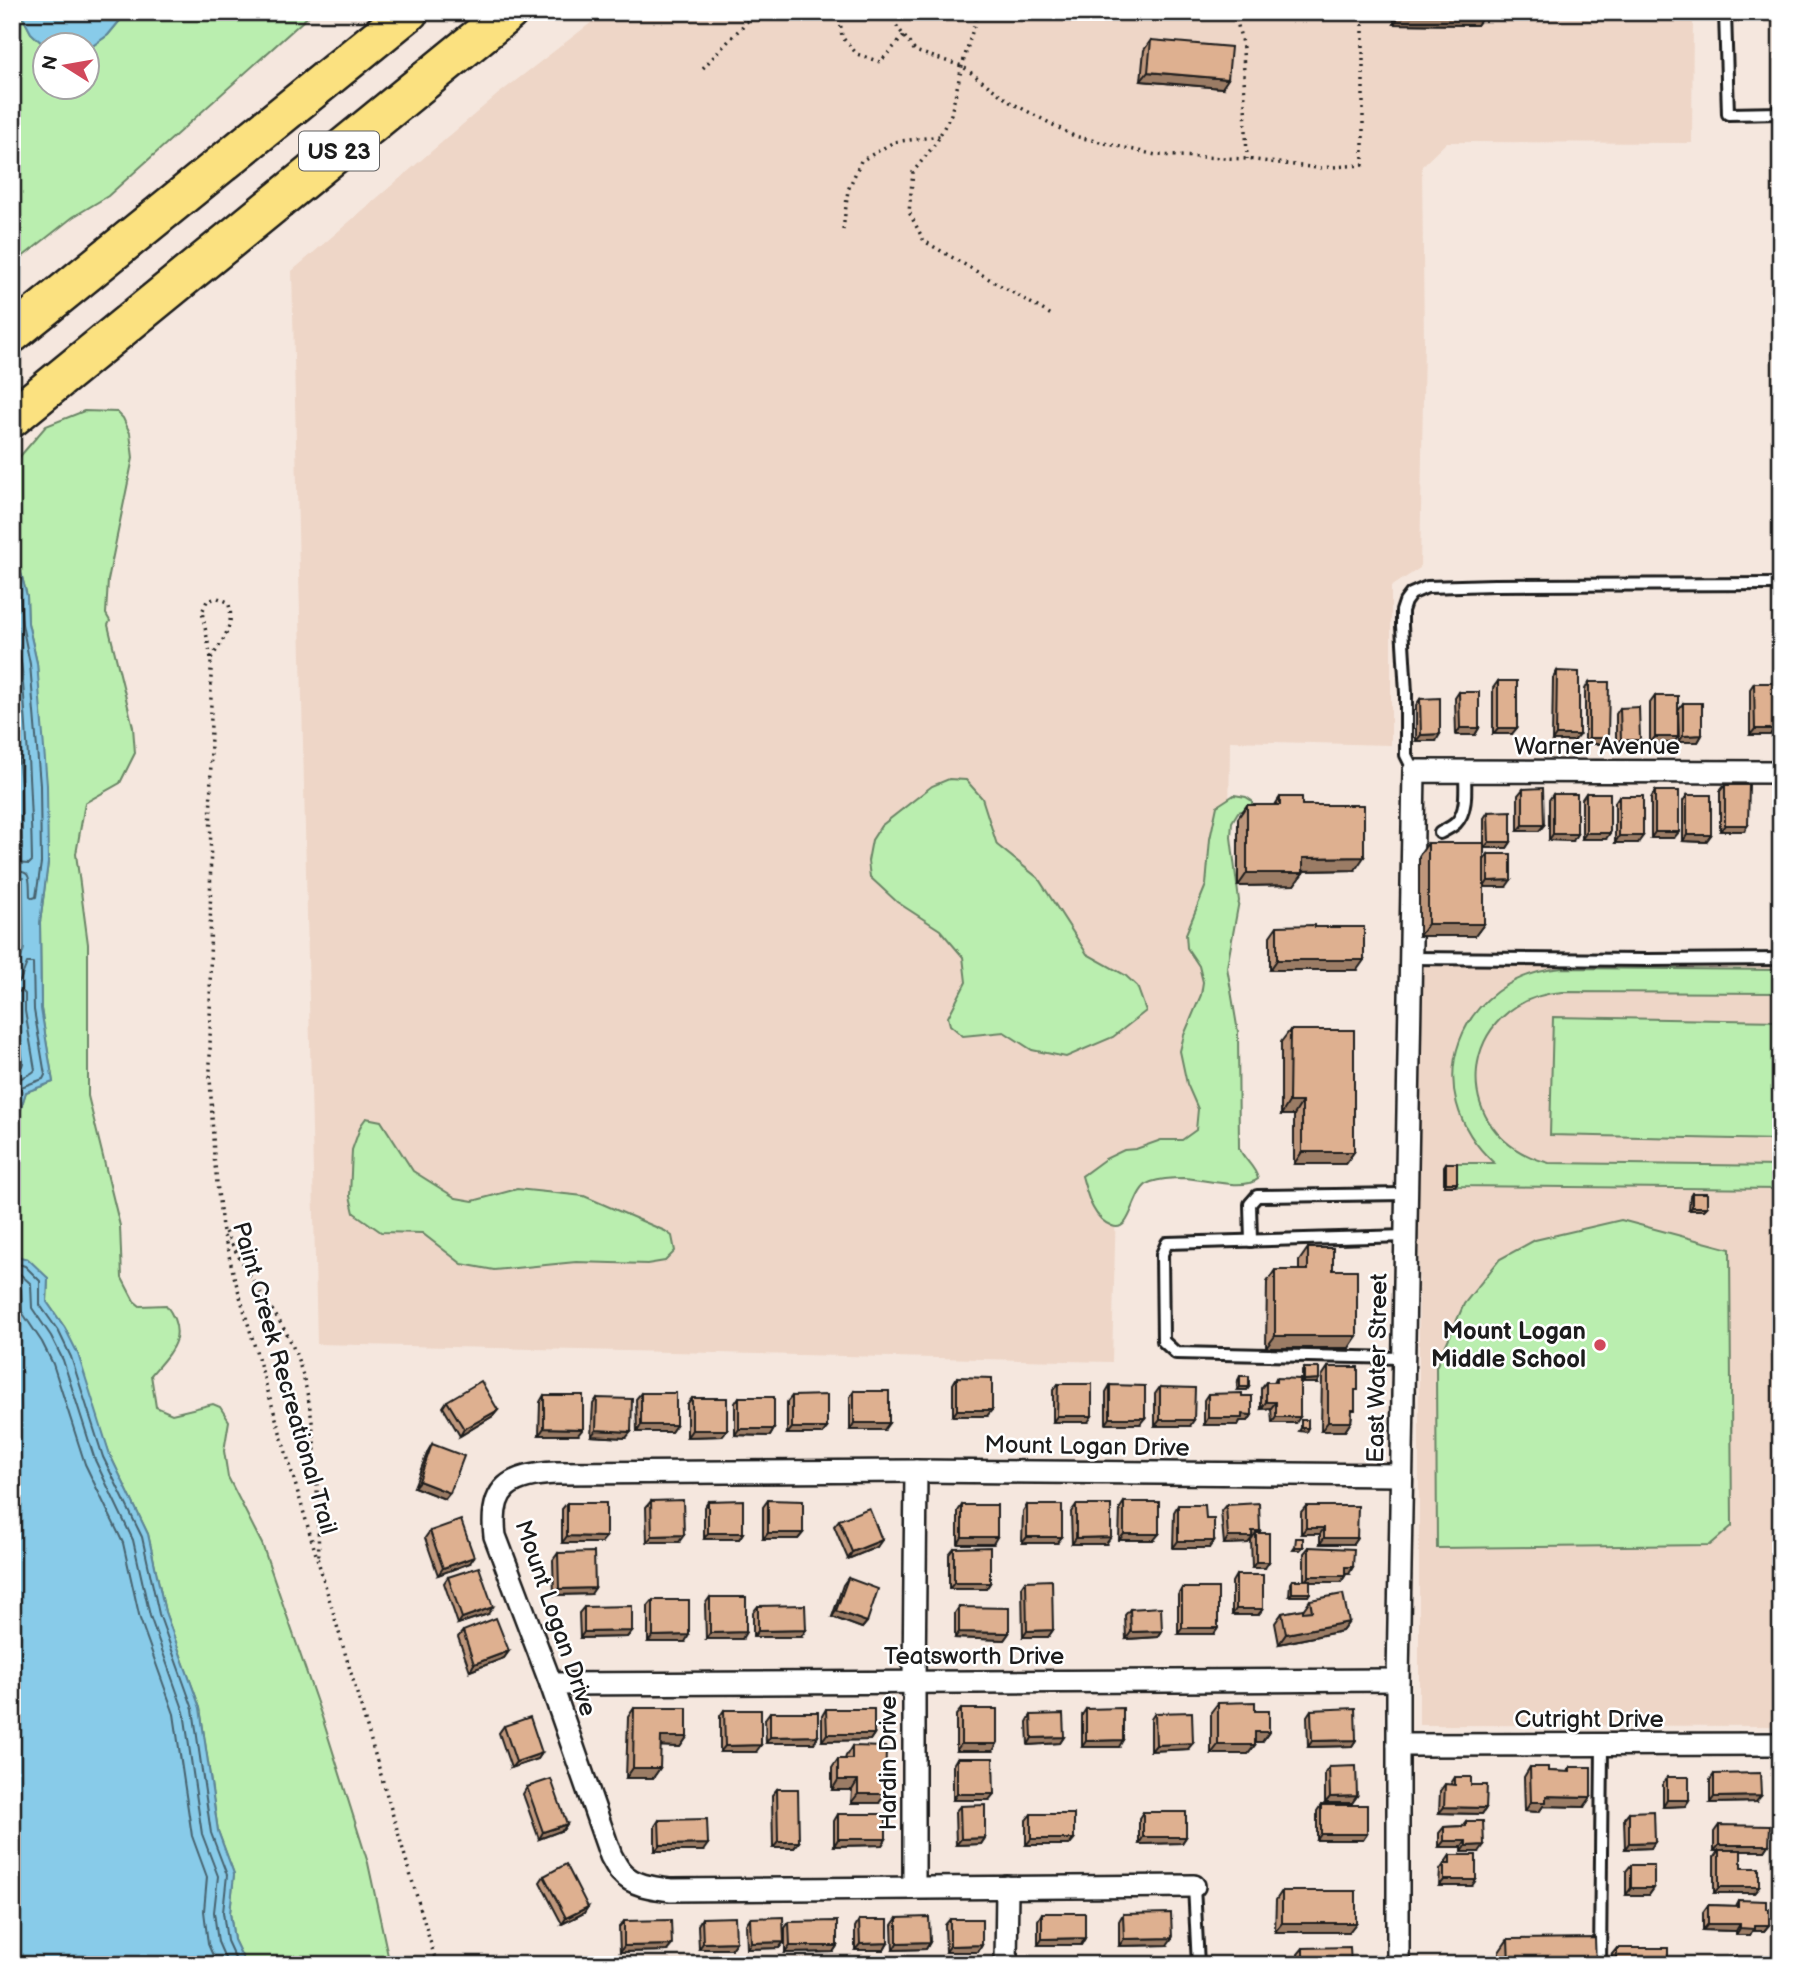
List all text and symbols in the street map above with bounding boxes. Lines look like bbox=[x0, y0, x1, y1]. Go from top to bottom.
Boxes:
north arrow bbox=[32, 32, 102, 102]
text: N bbox=[38, 54, 63, 72]
road number: US 23 bbox=[299, 132, 379, 170]
street label: Warner Avenue bbox=[1514, 732, 1680, 761]
street label: Paint Creek Recreational Trail bbox=[226, 1219, 343, 1538]
street label: East Water Street bbox=[1361, 1272, 1394, 1463]
place label: Mount Logan Middle School bbox=[1431, 1317, 1586, 1374]
marker: Mount Logan Middle School bbox=[1592, 1337, 1608, 1353]
street label: Mount Logan Drive bbox=[984, 1430, 1190, 1463]
street label: Mount Logan Drive bbox=[508, 1516, 603, 1720]
street label: Teatsworth Drive bbox=[884, 1642, 1064, 1671]
street label: Hardin Drive bbox=[874, 1695, 903, 1831]
street label: Cutright Drive bbox=[1514, 1705, 1664, 1734]

